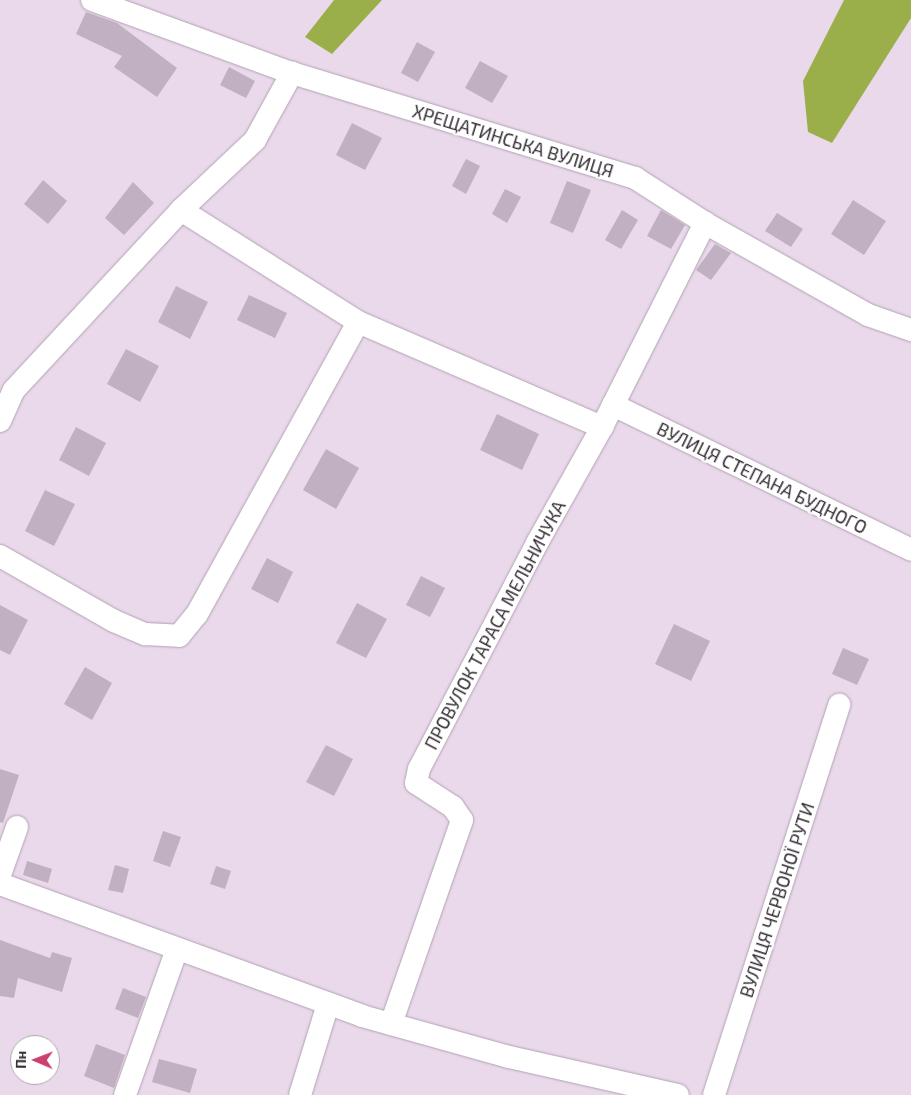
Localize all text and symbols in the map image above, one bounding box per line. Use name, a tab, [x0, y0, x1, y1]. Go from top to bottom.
street label: ХРЕЩАТИНСЬКА ВУЛИЦЯ	[410, 100, 616, 182]
street label: ВУЛИЦЯ СТЕПАНА БУДНОГО	[653, 418, 871, 538]
street label: ПРОВУЛОК ТАРАСА МЕЛЬНИЧУКА	[420, 497, 570, 753]
street label: ВУЛИЦЯ ЧЕРВОНОЇ РУТИ	[735, 800, 819, 1000]
north arrow	[10, 1035, 60, 1085]
text: Пн	[12, 1051, 29, 1069]

